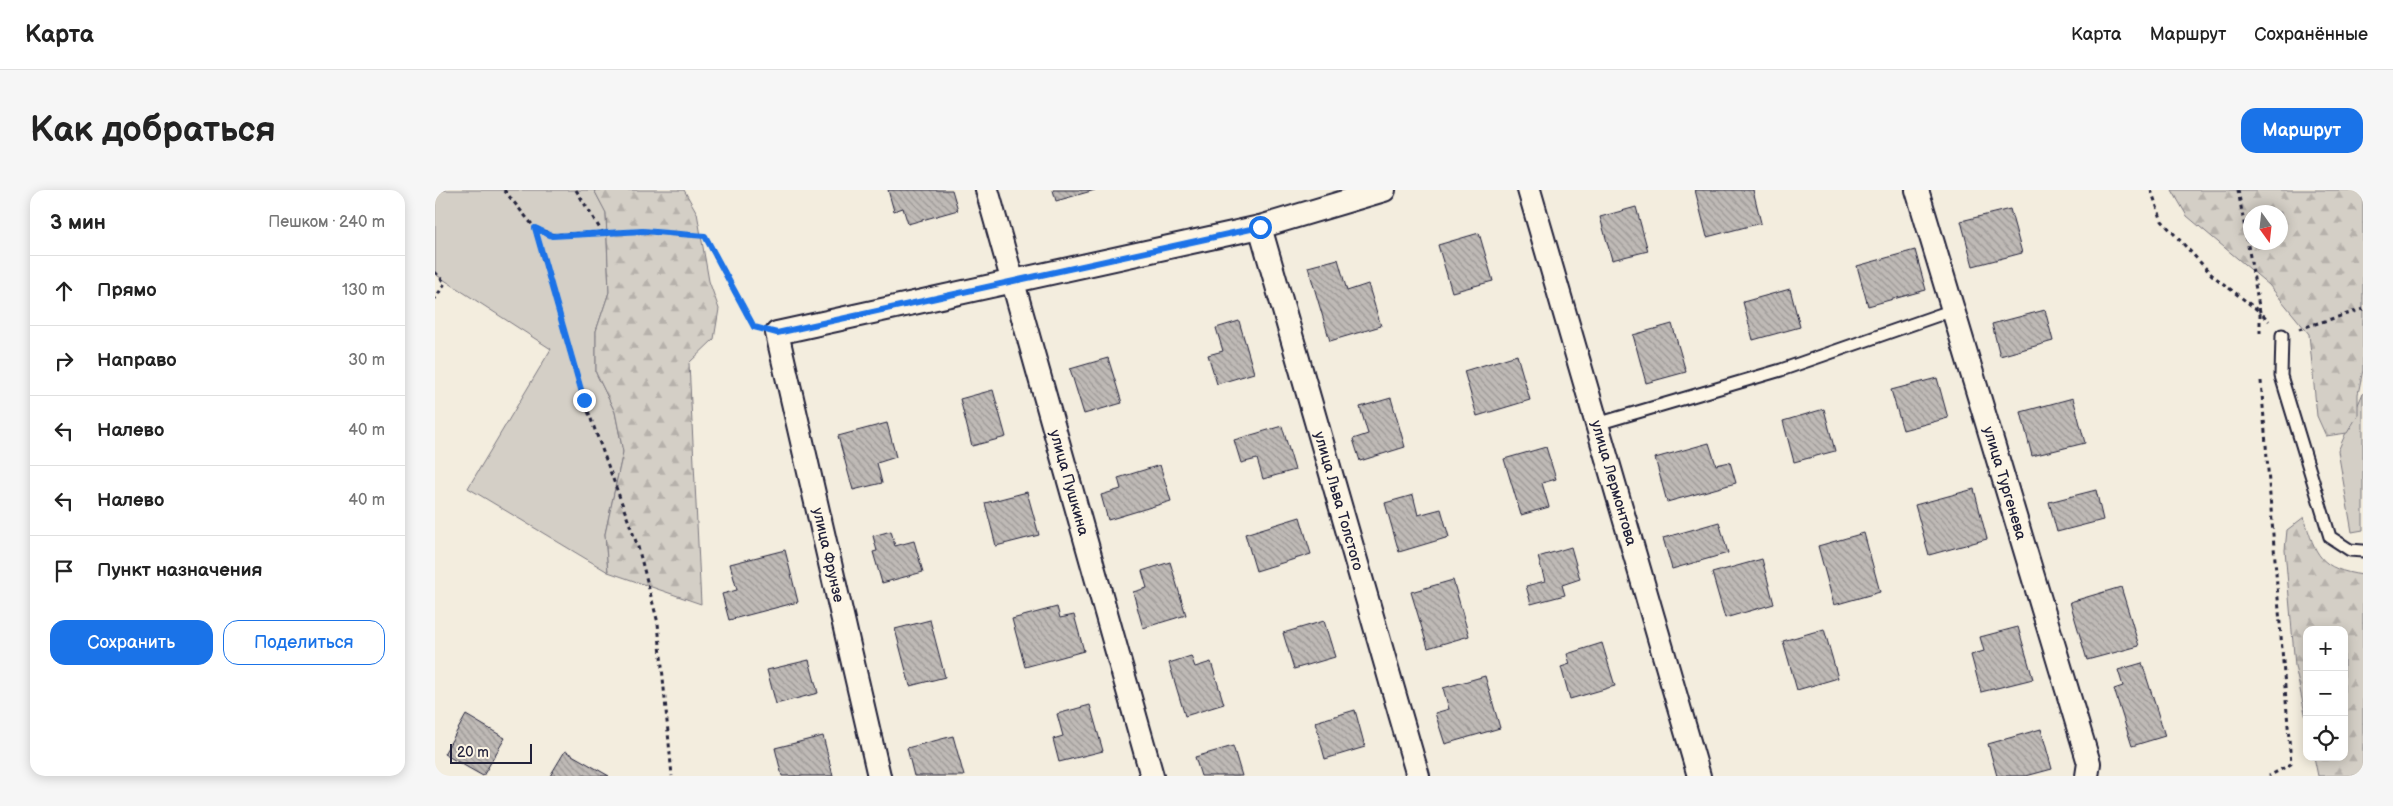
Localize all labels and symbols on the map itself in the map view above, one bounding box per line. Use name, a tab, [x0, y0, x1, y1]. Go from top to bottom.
north arrow	[2243, 205, 2288, 250]
route start	[1249, 216, 1272, 239]
route end	[573, 389, 596, 412]
street label: улица Лермонтова	[1587, 418, 1641, 548]
street label: улица Тургенева	[1979, 424, 2031, 542]
street label: улица Пушкина	[1045, 428, 1093, 538]
street label: улица Льва Толстого	[1310, 429, 1368, 573]
street label: улица Фрунзе	[808, 506, 848, 604]
scale bar	[450, 741, 533, 764]

